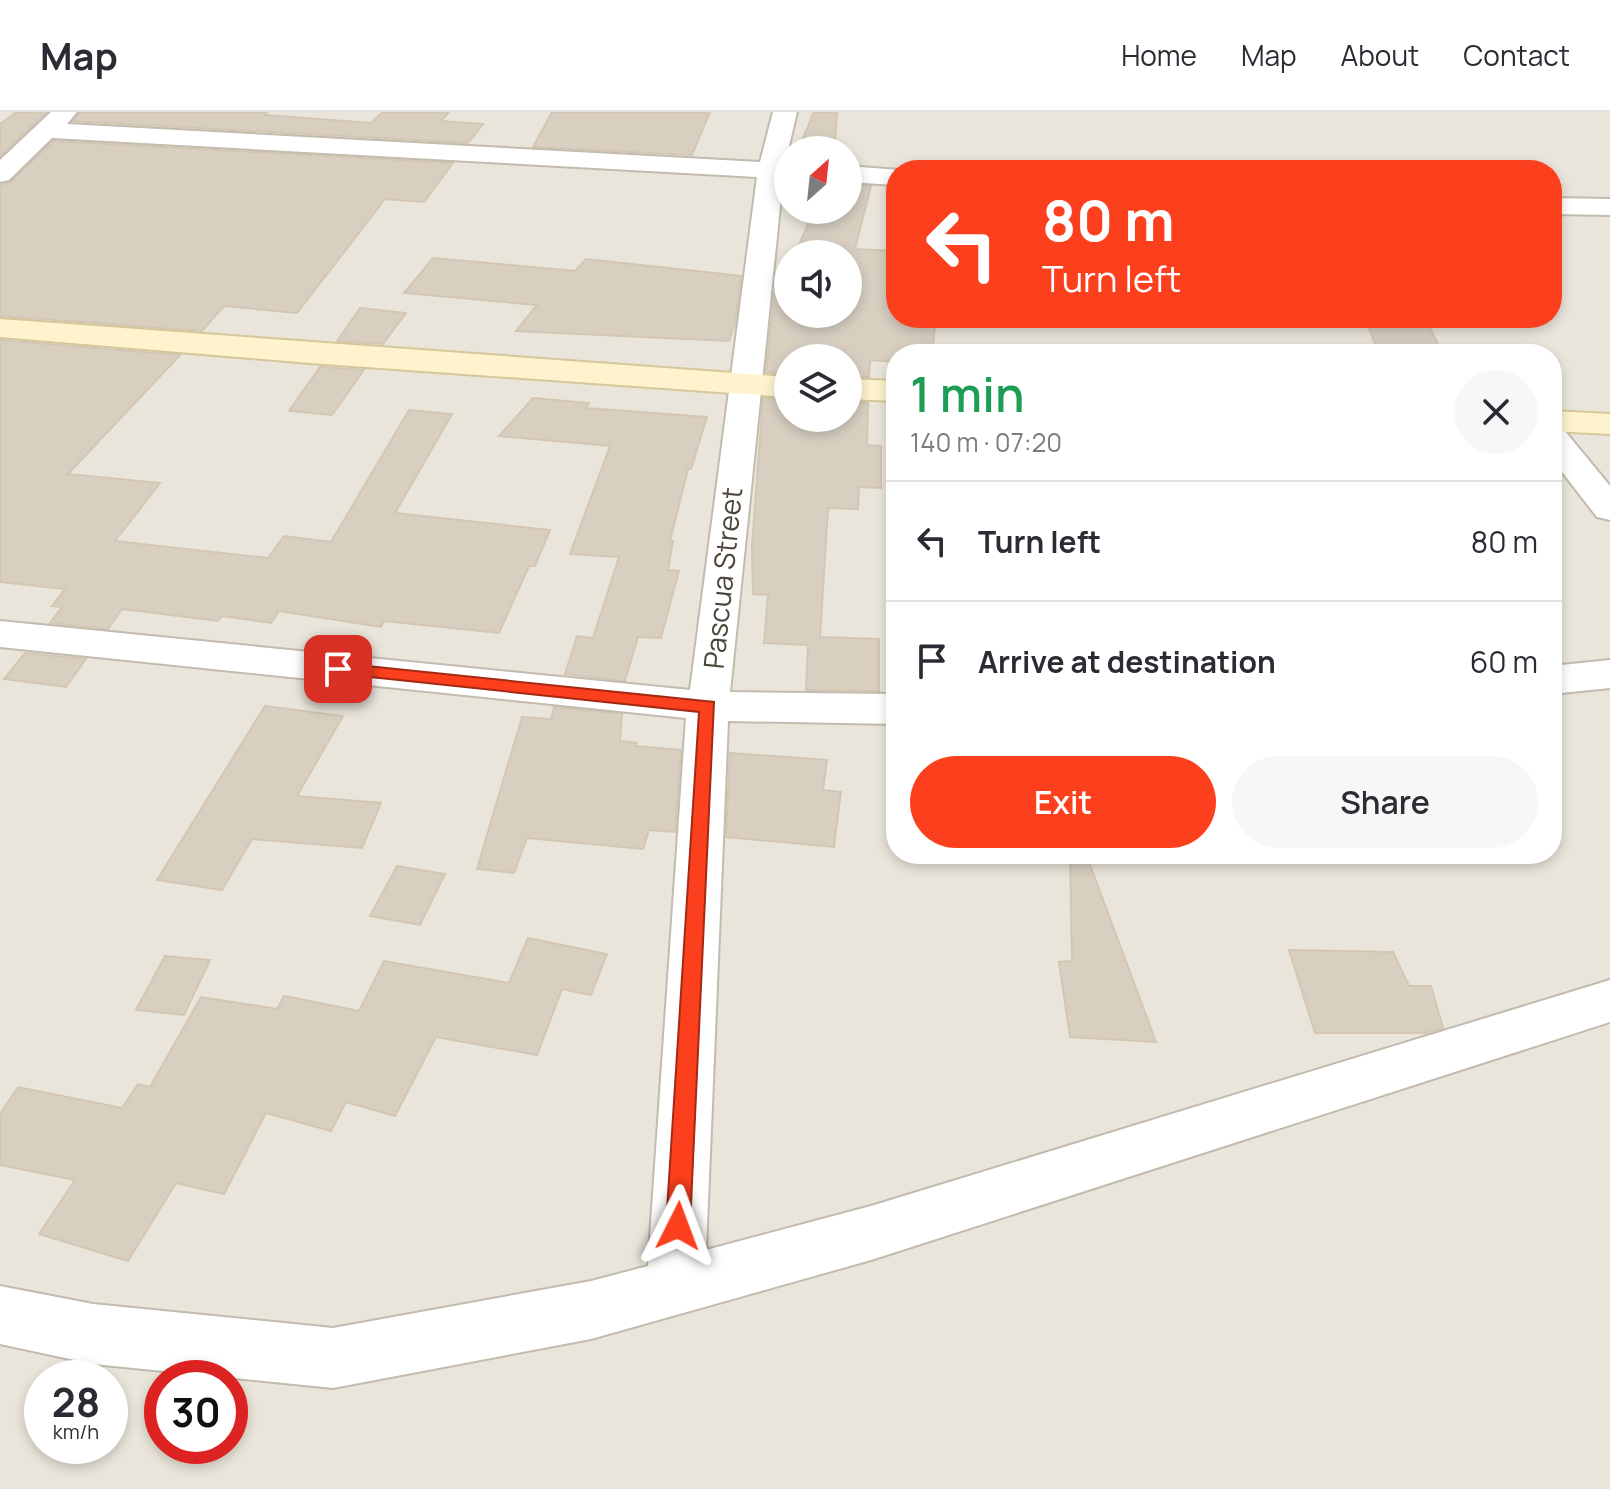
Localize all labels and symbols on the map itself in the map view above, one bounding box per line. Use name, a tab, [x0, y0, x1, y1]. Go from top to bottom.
north arrow	[774, 136, 862, 224]
street label: Pascua Street	[694, 485, 750, 671]
pin	[304, 635, 372, 703]
position arrow	[636, 1184, 720, 1268]
speed limit sign: 30	[144, 1360, 248, 1464]

